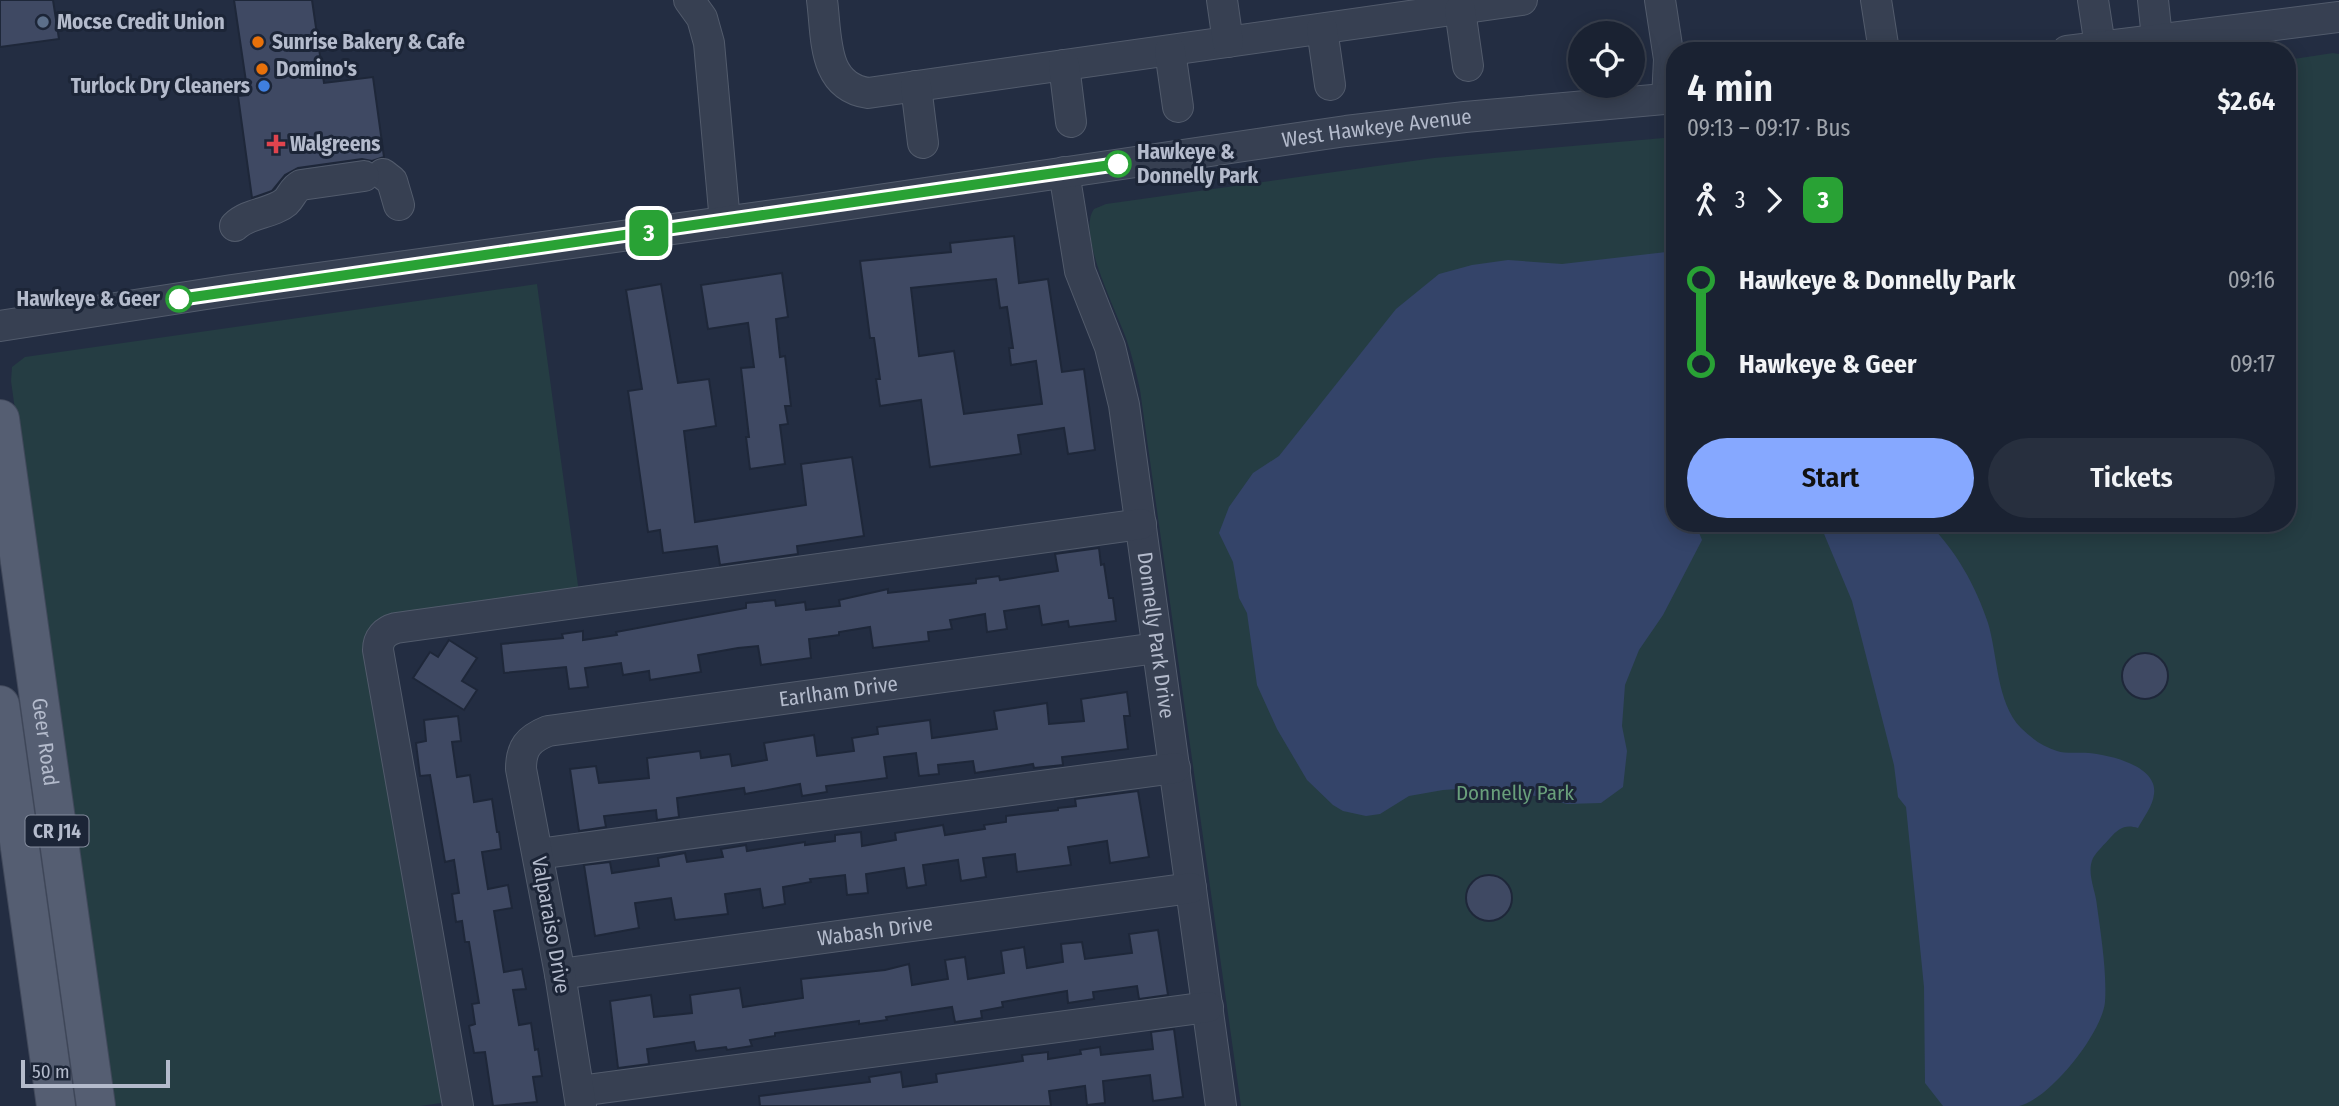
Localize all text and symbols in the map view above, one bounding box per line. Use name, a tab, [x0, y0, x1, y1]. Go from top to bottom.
place label: Mocse Credit Union	[57, 9, 225, 35]
marker: Mocse Credit Union	[35, 14, 51, 30]
map controls	[1568, 21, 1645, 98]
button: locate	[1568, 21, 1645, 98]
place label: Sunrise Bakery & Cafe	[272, 29, 465, 55]
marker: Sunrise Bakery & Cafe	[250, 34, 266, 50]
place label: Domino's	[276, 56, 357, 82]
marker: Domino's	[254, 61, 270, 77]
text: 4 min	[1687, 65, 1773, 111]
place label: Turlock Dry Cleaners	[71, 73, 250, 99]
marker: Turlock Dry Cleaners	[256, 78, 272, 94]
text: $2.64	[2218, 86, 2275, 117]
street label: West Hawkeye Avenue	[1280, 103, 1473, 153]
text: 09:13 – 09:17 · Bus	[1687, 114, 1850, 142]
place label: Walgreens	[290, 131, 381, 157]
marker: Walgreens	[268, 136, 284, 152]
place label: Hawkeye & Donnelly Park	[1137, 139, 1259, 189]
marker: Hawkeye & Donnelly Park	[1105, 151, 1131, 177]
icon: walk	[1687, 181, 1725, 219]
icon: forward	[1755, 181, 1793, 219]
text: 3	[1735, 186, 1745, 214]
text: 3	[1817, 186, 1829, 214]
line badge: 3	[626, 210, 672, 256]
text: 3	[643, 219, 655, 247]
text: Hawkeye & Donnelly Park	[1739, 265, 2015, 296]
text: 09:16	[2228, 266, 2275, 294]
place label: Hawkeye & Geer	[17, 286, 160, 312]
marker: Hawkeye & Geer	[166, 286, 192, 312]
text: Hawkeye & Geer	[1739, 349, 1917, 380]
text: 09:17	[2230, 350, 2275, 378]
button: Start	[1687, 438, 1974, 518]
button: Tickets	[1988, 438, 2275, 518]
street label: Donnelly Park Drive	[1131, 550, 1180, 720]
street label: Earlham Drive	[777, 670, 899, 712]
street label: Geer Road	[26, 696, 64, 788]
park label: Donnelly Park	[1456, 780, 1574, 806]
road number: CR J14	[25, 816, 88, 846]
street label: Valparaiso Drive	[526, 855, 576, 995]
street label: Wabash Drive	[816, 910, 934, 952]
scale bar	[21, 1057, 170, 1089]
text: 50 m	[32, 1060, 70, 1083]

